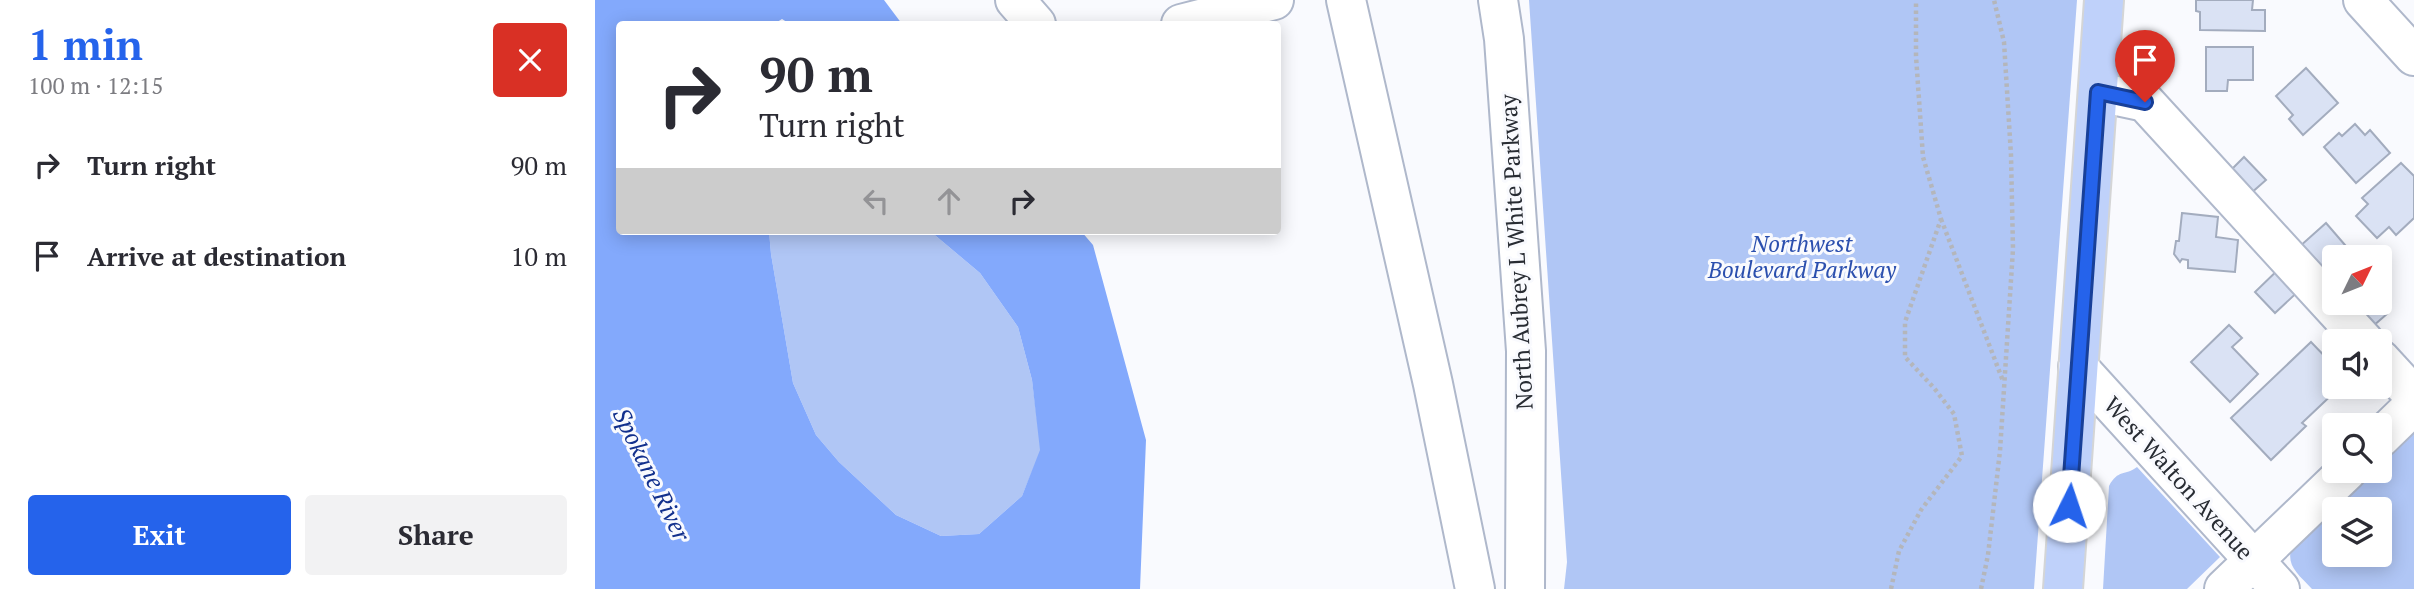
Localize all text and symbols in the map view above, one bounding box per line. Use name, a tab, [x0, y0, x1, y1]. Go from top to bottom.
text: 1 min	[28, 16, 143, 72]
button: close	[493, 23, 567, 97]
pin	[2115, 30, 2175, 102]
text: 90 m	[759, 41, 873, 106]
icon: arrive	[2126, 41, 2164, 79]
icon: right	[644, 49, 735, 140]
text: 100 m · 12:15	[28, 70, 163, 101]
street label: North Aubrey L White Parkway	[1492, 93, 1540, 411]
text: Turn right	[759, 104, 905, 146]
icon: right	[28, 146, 66, 184]
text: Turn right	[87, 148, 216, 182]
text: 90 m	[511, 148, 567, 182]
icon: left	[857, 182, 895, 220]
icon: ahead	[930, 182, 968, 220]
icon: right	[1003, 182, 1041, 220]
park label: Northwest Boulevard Parkway	[1707, 228, 1896, 285]
icon: arrive	[28, 237, 66, 275]
text: Arrive at destination	[87, 239, 346, 273]
text: 10 m	[511, 239, 567, 273]
north arrow	[2322, 245, 2392, 315]
map controls	[2322, 245, 2392, 567]
button: sound	[2322, 329, 2392, 399]
street label: West Walton Avenue	[2097, 390, 2261, 566]
water label: Spokane River	[606, 402, 699, 547]
button: search	[2322, 413, 2392, 483]
position arrow	[2032, 469, 2106, 543]
button: Exit	[28, 495, 291, 575]
button: Share	[305, 495, 567, 575]
button: layers	[2322, 497, 2392, 567]

